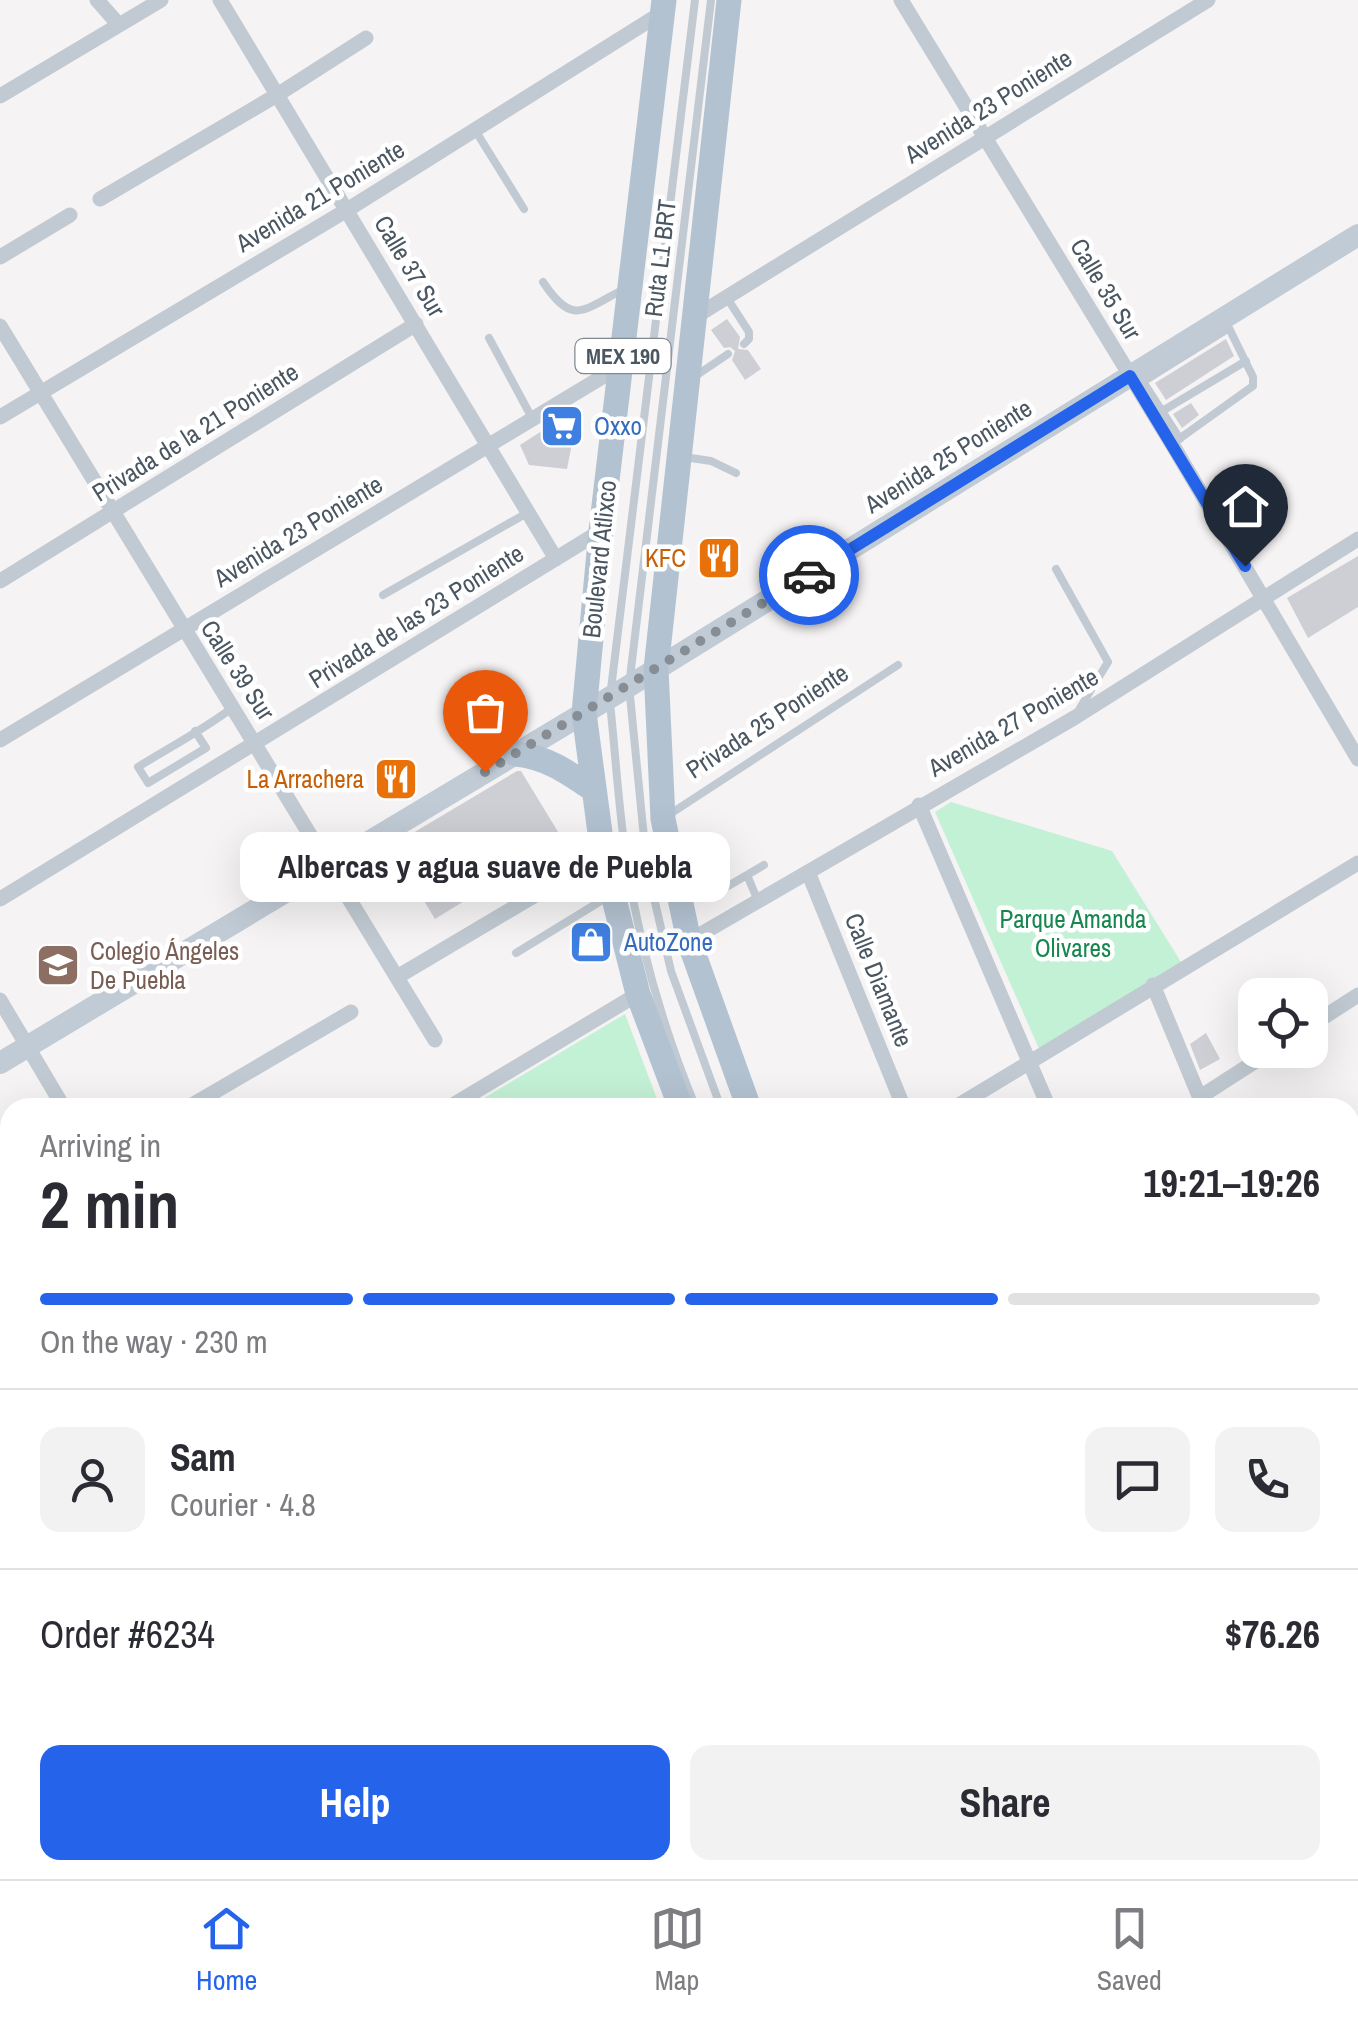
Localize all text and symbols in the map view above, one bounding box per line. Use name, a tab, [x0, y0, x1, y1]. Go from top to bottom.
street label: Avenida 23 Poniente	[897, 41, 1078, 172]
street label: Avenida 21 Poniente	[228, 132, 411, 260]
street label: Ruta L1 BRT	[636, 197, 684, 319]
street label: Calle 37 Sur	[366, 209, 454, 323]
street label: Calle 35 Sur	[1062, 232, 1150, 346]
road number: MEX 190	[576, 339, 670, 373]
street label: Privada de la 21 Poniente	[85, 355, 305, 509]
street label: Avenida 25 Poniente	[857, 391, 1038, 522]
supermarket icon: Oxxo	[539, 403, 585, 449]
place label: Oxxo	[594, 409, 642, 443]
pin	[1203, 464, 1288, 567]
street label: Avenida 23 Poniente	[206, 467, 389, 595]
street label: Boulevard Atlixco	[574, 478, 624, 640]
icon: home	[1218, 479, 1273, 534]
courier	[759, 525, 859, 625]
restaurant icon: KFC	[696, 535, 742, 581]
street label: Privada de las 23 Poniente	[302, 536, 530, 696]
place label: KFC	[645, 541, 686, 575]
icon: car	[782, 548, 837, 603]
street label: Calle 39 Sur	[193, 613, 283, 727]
street label: Privada 25 Poniente	[679, 656, 855, 786]
street label: Avenida 27 Poniente	[921, 659, 1104, 785]
pin	[443, 670, 528, 773]
icon: bag	[458, 685, 513, 740]
restaurant icon: La Arrachera	[373, 756, 419, 802]
place label: La Arrachera	[247, 762, 365, 796]
callout: Albercas y agua suave de Puebla	[240, 832, 730, 902]
text: Albercas y agua suave de Puebla	[278, 845, 692, 888]
park label: Parque Amanda Olivares	[999, 902, 1147, 965]
street label: Calle Diamante	[837, 908, 921, 1052]
shop icon: AutoZone	[568, 919, 614, 965]
place label: AutoZone	[623, 925, 713, 959]
place label: Colegio Ángeles De Puebla	[90, 934, 239, 997]
school or university icon: Colegio Ángeles De Puebla	[35, 942, 81, 988]
map controls	[1238, 978, 1328, 1068]
button: locate	[1238, 978, 1328, 1068]
text: Arriving in	[40, 1124, 161, 1167]
text: 19:21–19:26	[1143, 1158, 1320, 1209]
text: 2 min	[40, 1161, 179, 1248]
text: On the way · 230 m	[40, 1320, 268, 1363]
button: person	[40, 1427, 145, 1532]
button: chat	[1085, 1427, 1190, 1532]
button: phone	[1215, 1427, 1320, 1532]
text: Sam	[170, 1432, 236, 1483]
text: Courier · 4.8	[170, 1483, 316, 1526]
text: Order #6234	[40, 1609, 215, 1660]
text: $76.26	[1225, 1609, 1320, 1660]
button: Help	[40, 1745, 670, 1860]
button: Share	[690, 1745, 1320, 1860]
tab: Home	[196, 1901, 257, 1999]
tab: Map	[650, 1901, 705, 1999]
tab: Saved	[1097, 1901, 1162, 1999]

